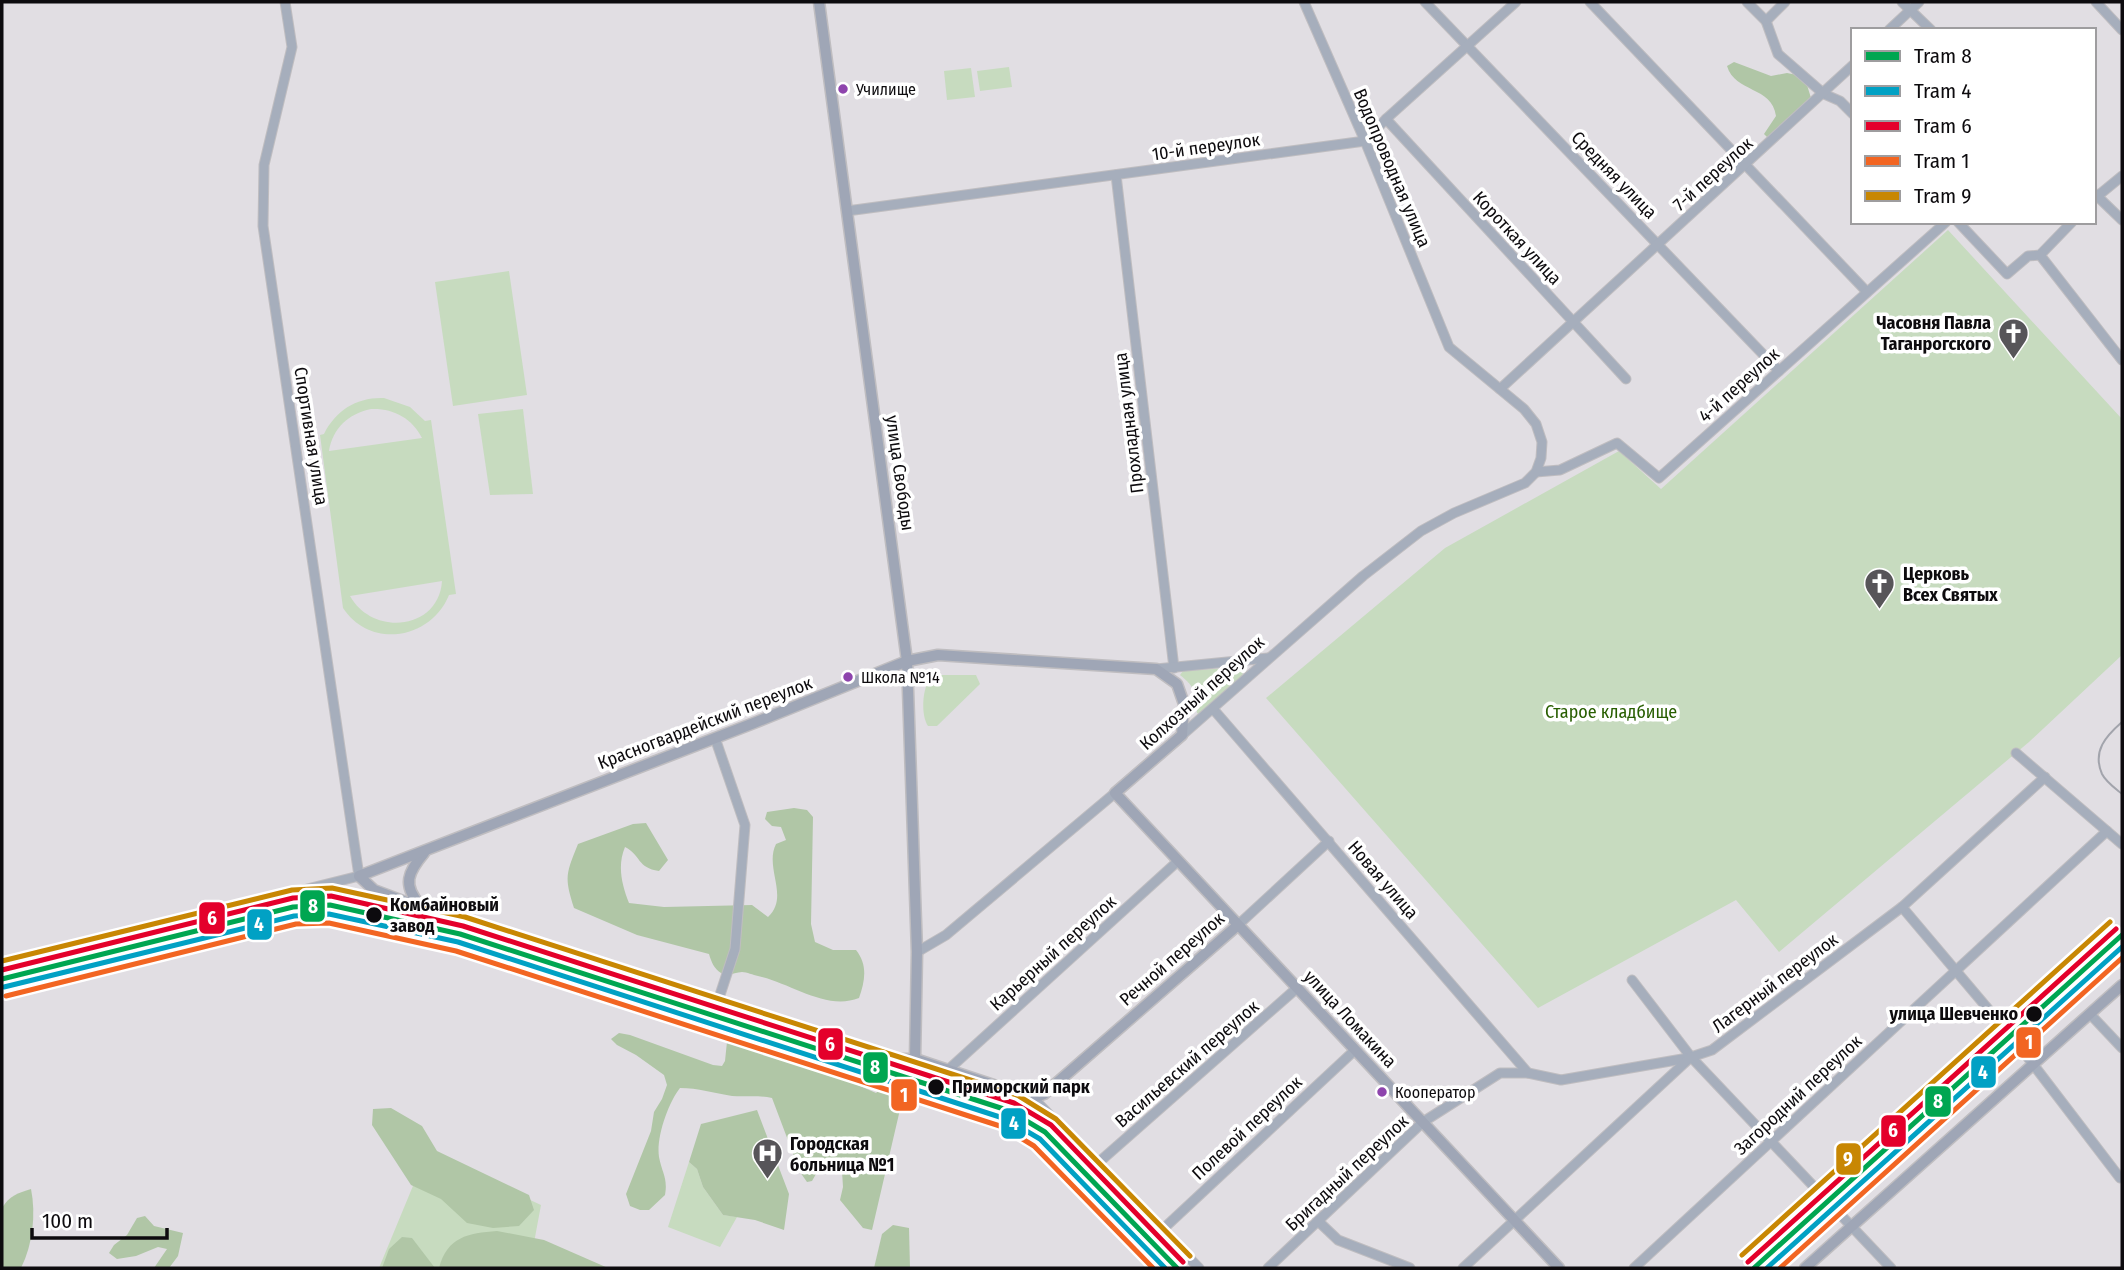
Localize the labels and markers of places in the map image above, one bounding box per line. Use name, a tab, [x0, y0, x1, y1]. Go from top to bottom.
place label: Училище	[855, 80, 916, 99]
marker: Училище	[836, 82, 850, 96]
place label: Часовня Павла Таганрогского	[1876, 312, 1991, 355]
church icon: Часовня Павла Таганрогского	[1997, 316, 2031, 360]
place label: Церковь Всех Святых	[1903, 563, 1998, 606]
church icon: Церковь Всех Святых	[1863, 567, 1897, 611]
place label: Школа №14	[861, 668, 940, 687]
marker: Школа №14	[841, 670, 855, 684]
place label: Комбайновый завод	[390, 894, 499, 937]
marker: Комбайновый завод	[364, 905, 384, 925]
place label: улица Шевченко	[1889, 1003, 2018, 1025]
marker: улица Шевченко	[2024, 1004, 2044, 1024]
place label: Приморский парк	[952, 1076, 1091, 1098]
marker: Приморский парк	[926, 1077, 946, 1097]
place label: Кооператор	[1395, 1083, 1475, 1102]
marker: Кооператор	[1375, 1085, 1389, 1099]
place label: Городская больница №1	[790, 1133, 894, 1176]
hospital icon: Городская больница №1	[750, 1137, 784, 1181]

